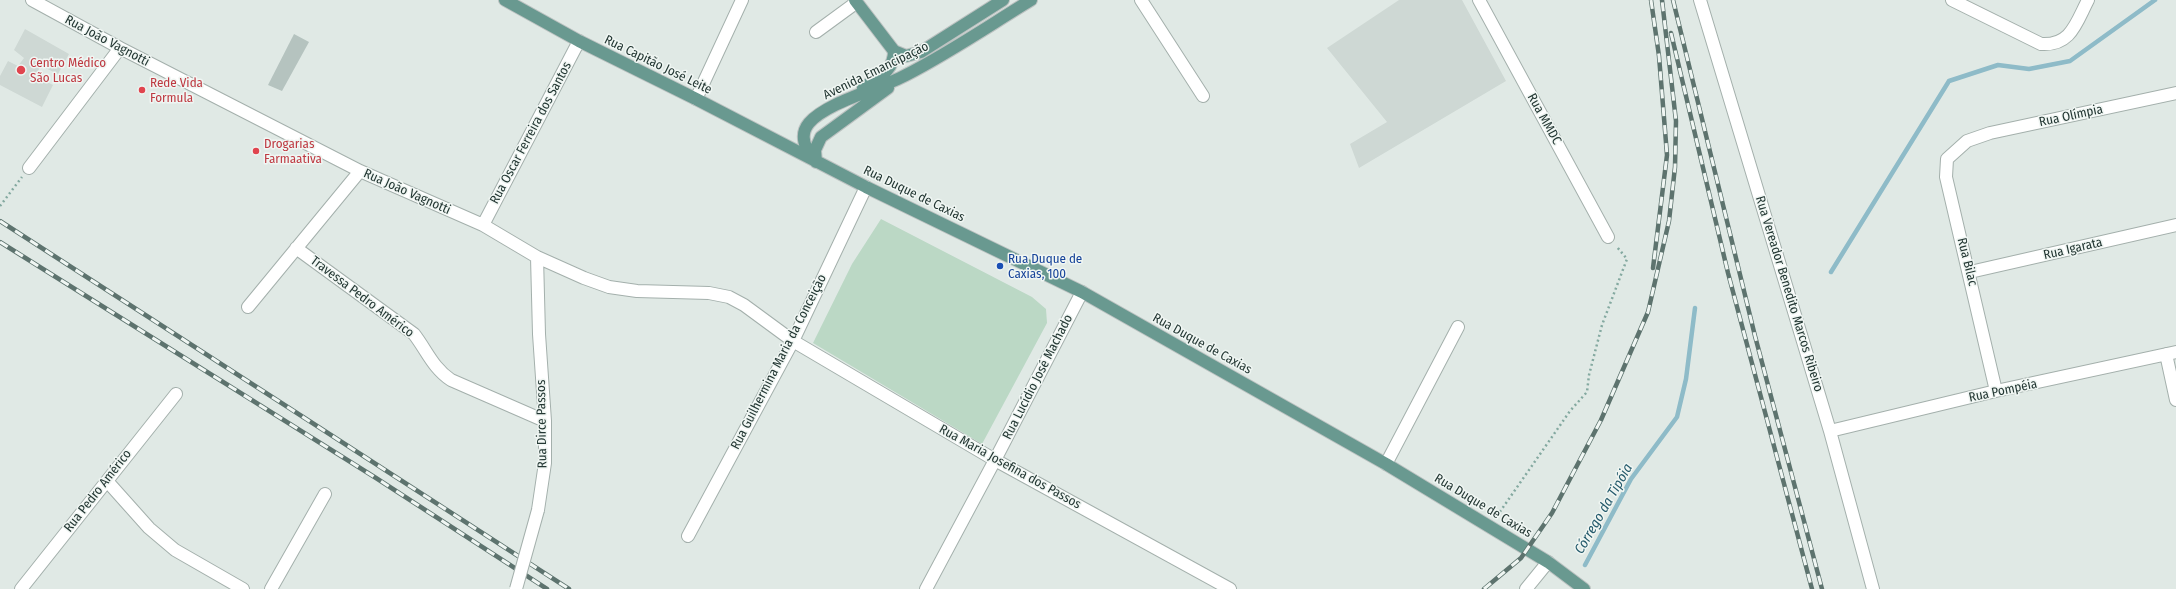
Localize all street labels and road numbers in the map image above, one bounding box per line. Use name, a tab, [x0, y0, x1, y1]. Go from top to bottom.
street label: Rua João Vagnotti	[62, 12, 152, 70]
street label: Rua Capitão José Leite	[602, 32, 714, 98]
street label: Avenida Emancipação	[821, 39, 931, 103]
street label: Rua Oscar Ferreira dos Santos	[487, 59, 575, 207]
street label: Rua MMDC	[1524, 91, 1564, 147]
street label: Rua Olímpia	[2038, 102, 2104, 130]
street label: Rua Duque de Caxias	[861, 163, 967, 225]
street label: Rua João Vagnotti	[361, 166, 453, 218]
street label: Rua Vereador Benedito Marcos Ribeiro	[1752, 194, 1826, 394]
street label: Rua Igarata	[2042, 235, 2104, 263]
street label: Rua Bilac	[1954, 236, 1980, 288]
street label: Travessa Pedro Américo	[307, 253, 417, 341]
street label: Rua Guilhermina Maria da Conceição	[728, 272, 830, 452]
street label: Rua Duque de Caxias	[1150, 310, 1254, 378]
street label: Rua Lucídio José Machado	[1000, 312, 1076, 442]
street label: Rua Pompéia	[1967, 376, 2039, 406]
street label: Rua Dirce Passos	[533, 379, 551, 469]
street label: Rua Maria Josefina dos Passos	[936, 421, 1084, 513]
street label: Rua Pedro Américo	[61, 447, 135, 535]
street label: Rua Duque de Caxias	[1431, 471, 1535, 541]

